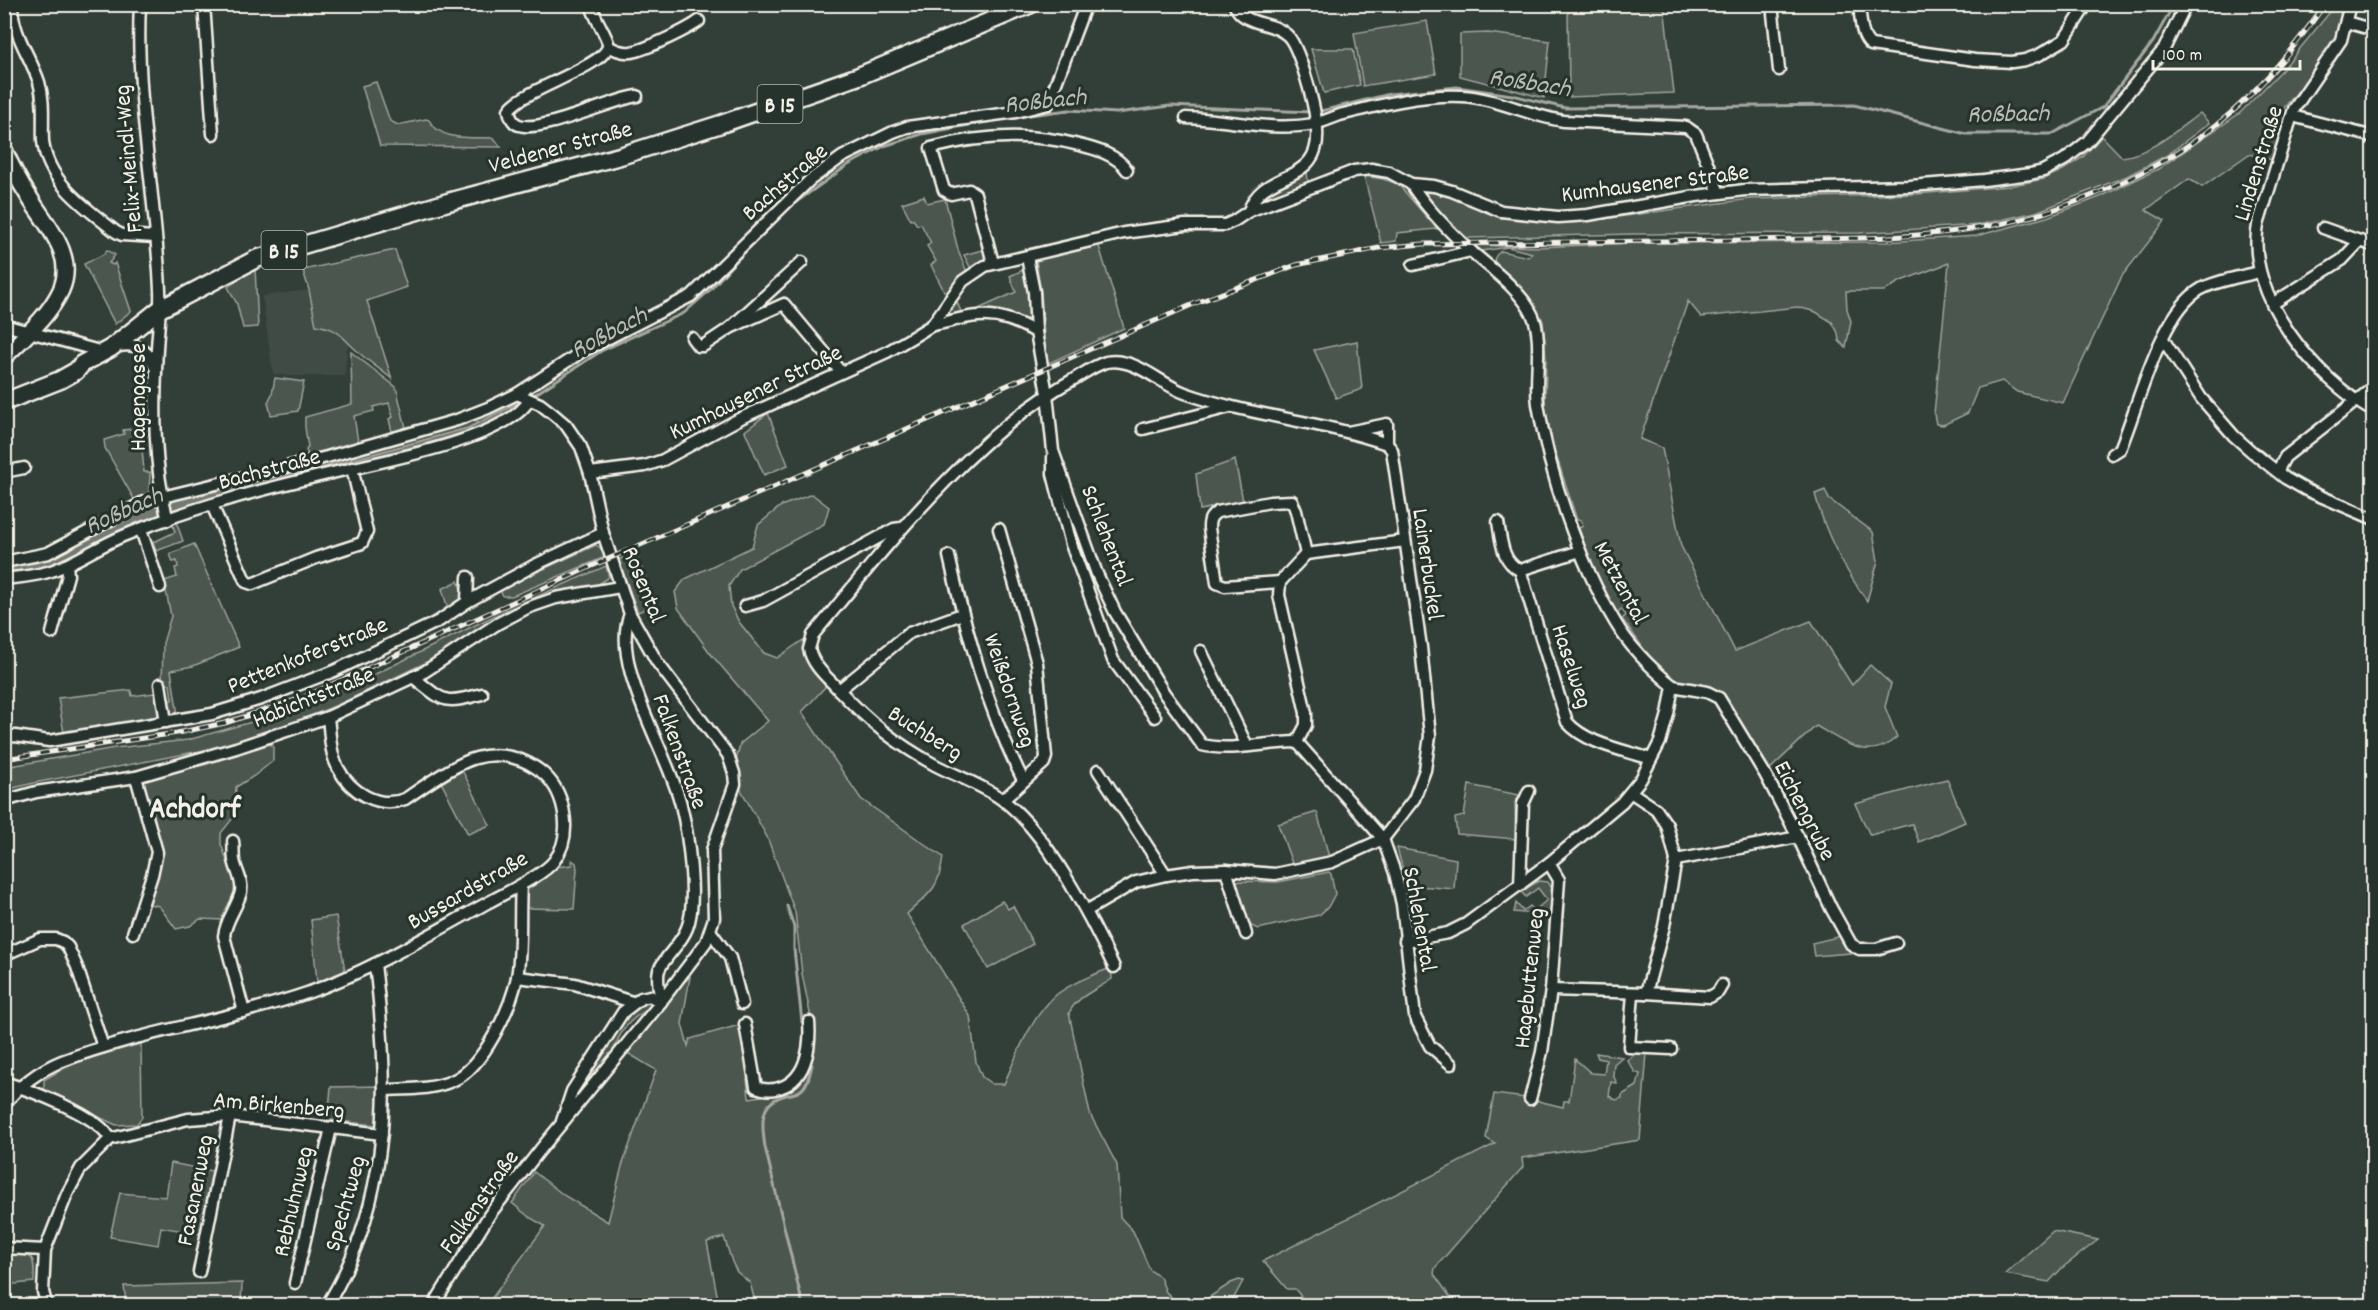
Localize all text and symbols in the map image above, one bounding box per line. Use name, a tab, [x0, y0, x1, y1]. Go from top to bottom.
scale bar	[2153, 33, 2300, 71]
text: 100 m	[2162, 44, 2202, 69]
water label: Roßbach	[1486, 60, 1574, 109]
water label: Roßbach	[1002, 80, 1089, 125]
street label: Felix-Meindl-Weg	[107, 83, 153, 234]
road number: B 15	[758, 85, 802, 123]
water label: Roßbach	[1967, 96, 2051, 135]
street label: Lindenstraße	[2226, 102, 2294, 226]
street label: Veldener Straße	[485, 113, 636, 184]
street label: Bachstraße	[735, 136, 837, 230]
street label: Kumhausener Straße	[1560, 157, 1751, 213]
road number: B 15	[262, 231, 306, 269]
water label: Roßbach	[565, 298, 656, 370]
street label: Kumhausener Straße	[664, 337, 849, 450]
street label: Hagengasse	[123, 343, 157, 451]
street label: Bachstraße	[215, 441, 325, 501]
water label: Roßbach	[79, 478, 171, 546]
street label: Schlehental	[1070, 481, 1140, 592]
street label: Lainerbuckel	[1401, 506, 1451, 623]
street label: Metzental	[1583, 536, 1656, 631]
street label: Rosental	[611, 542, 673, 629]
street label: Pettenkoferstraße	[223, 609, 393, 704]
street label: Haselweg	[1541, 621, 1600, 713]
street label: Weißdornweg	[973, 629, 1044, 753]
street label: Habichtstraße	[248, 659, 380, 739]
street label: Falkenstraße	[642, 690, 715, 814]
street label: Buchberg	[880, 698, 969, 771]
street label: Eichengrube	[1764, 755, 1843, 867]
district label: Achdorf	[149, 790, 242, 833]
street label: Bussardstraße	[402, 843, 535, 940]
street label: Schlehental	[1392, 864, 1444, 975]
street label: Hagebuttenweg	[1507, 906, 1555, 1050]
street label: Am Birkenberg	[212, 1084, 346, 1130]
street label: Fasanenweg	[170, 1132, 224, 1249]
street label: Rebhuhnweg	[266, 1143, 324, 1260]
street label: Falkenstraße	[432, 1144, 529, 1262]
street label: Spechtweg	[317, 1152, 377, 1256]

